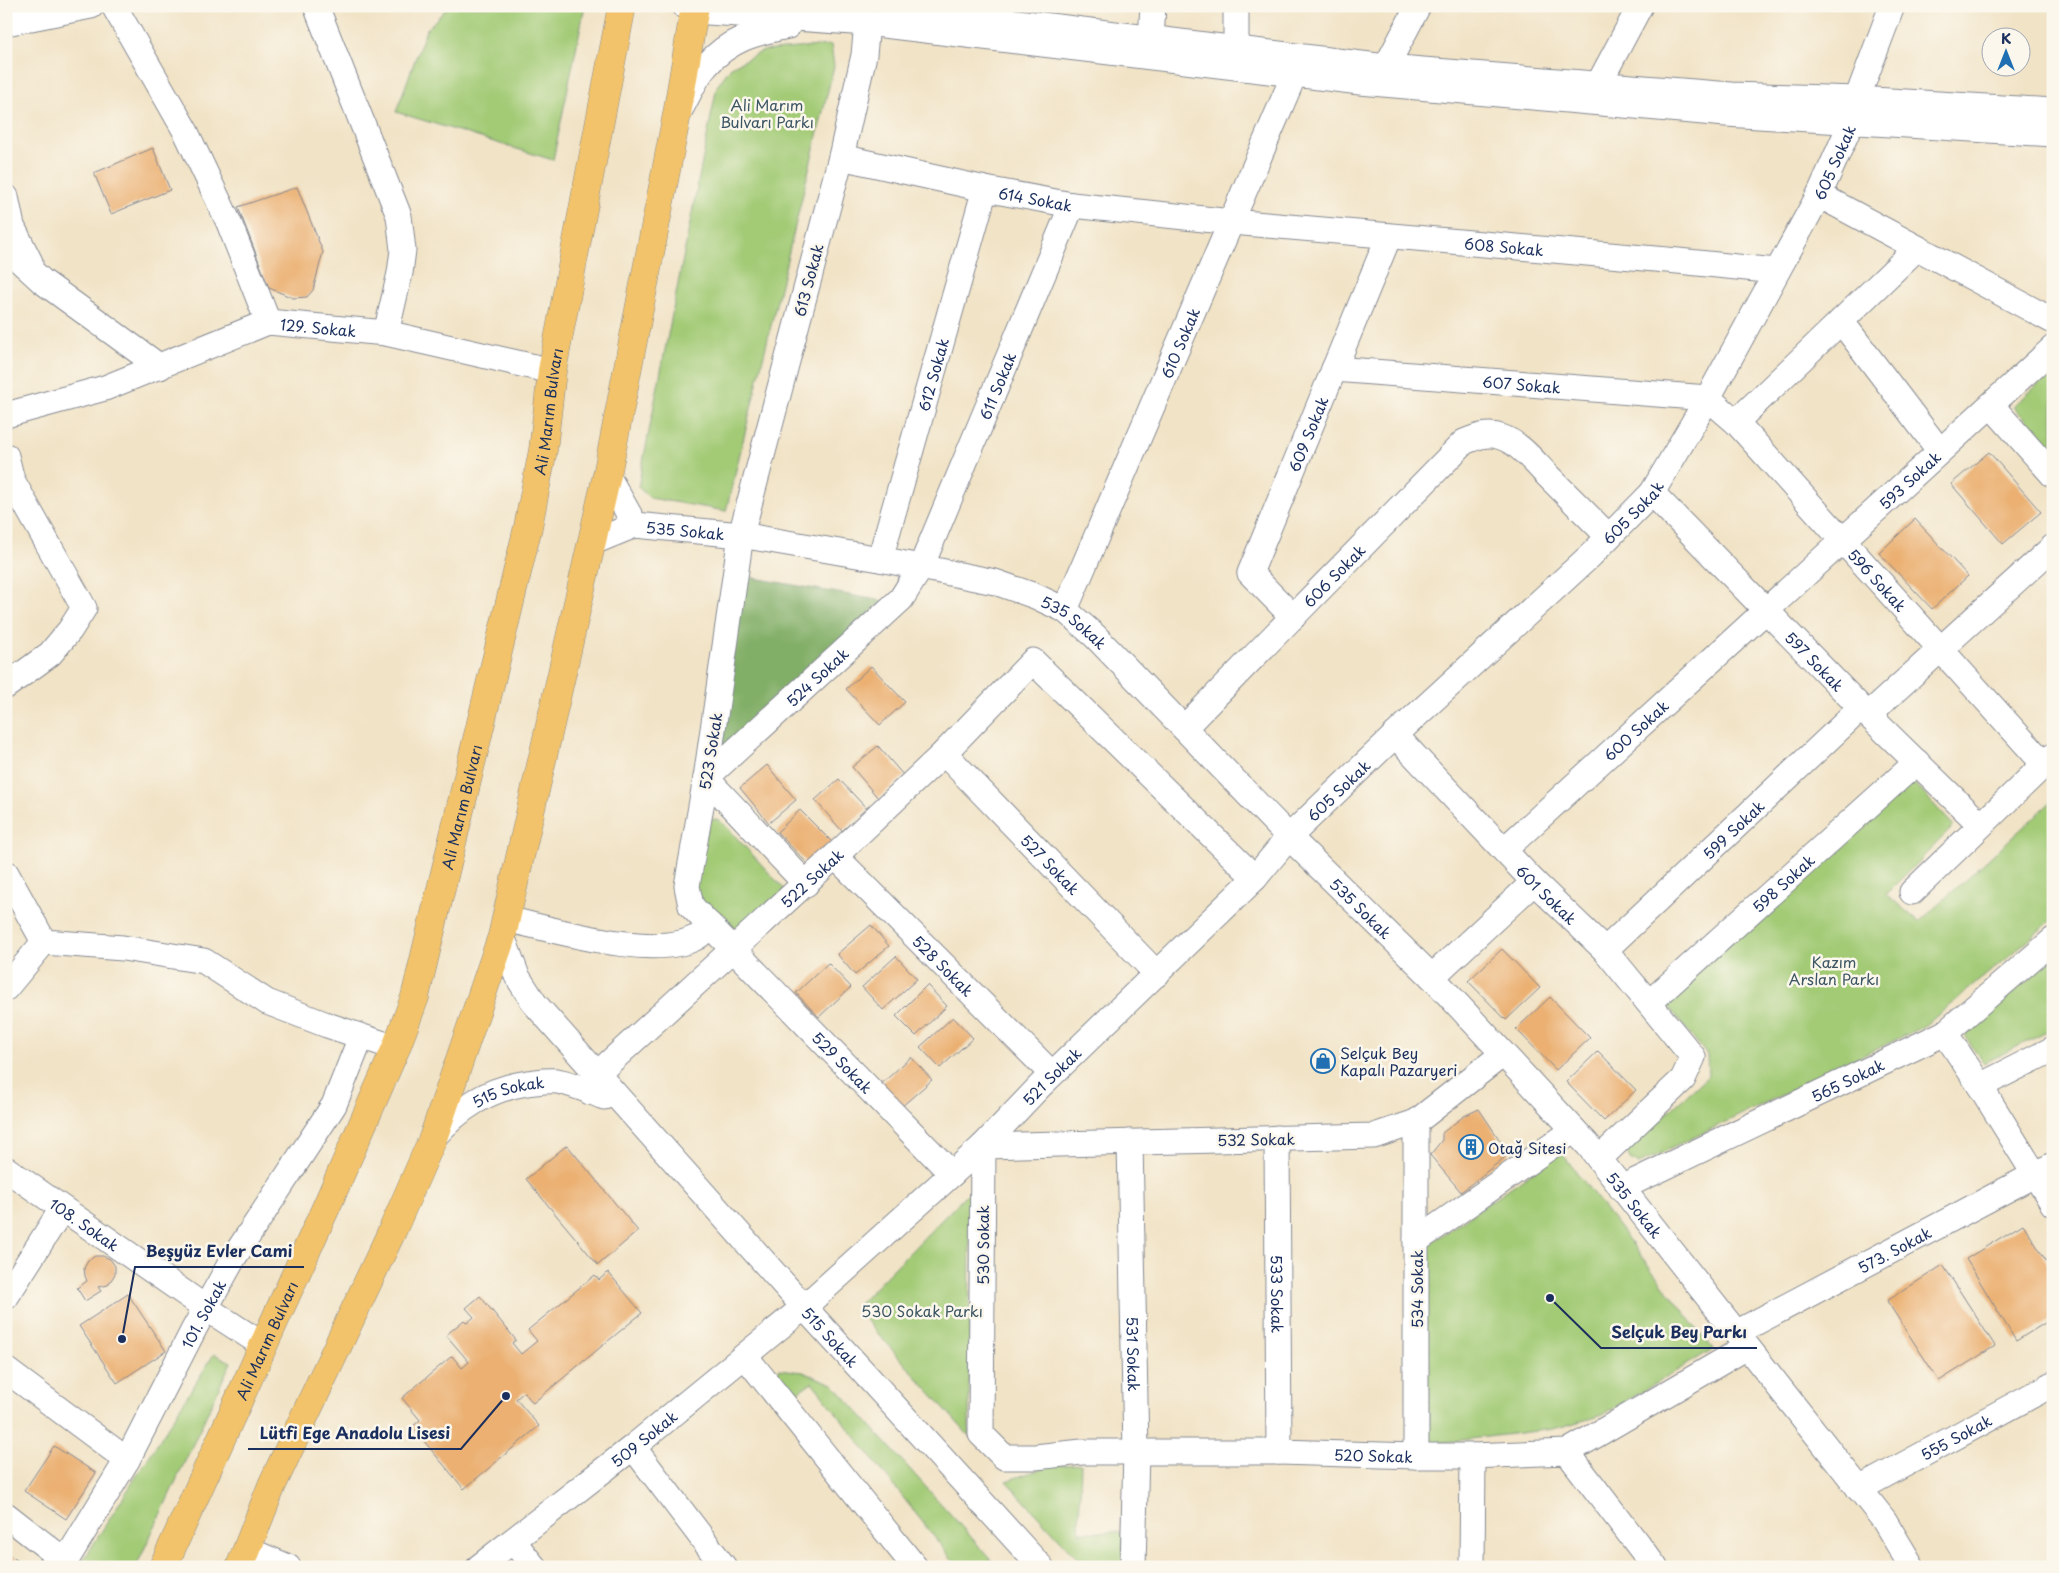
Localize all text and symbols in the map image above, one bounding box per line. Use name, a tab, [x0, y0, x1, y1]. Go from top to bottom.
north arrow	[1982, 28, 2032, 78]
text: K	[2001, 28, 2011, 49]
park label: Ali Marım Bulvarı Parkı	[720, 93, 814, 133]
street label: 605 Sokak	[1807, 120, 1861, 204]
street label: 614 Sokak	[997, 180, 1075, 216]
street label: 608 Sokak	[1463, 231, 1545, 261]
street label: 613 Sokak	[787, 241, 829, 319]
street label: 610 Sokak	[1154, 303, 1205, 381]
street label: 129. Sokak	[279, 312, 358, 342]
street label: 612 Sokak	[911, 335, 954, 414]
street label: Ali Marım Bulvarı	[527, 346, 568, 477]
street label: 611 Sokak	[972, 348, 1021, 423]
street label: 607 Sokak	[1481, 369, 1562, 398]
street label: 609 Sokak	[1281, 392, 1333, 475]
street label: 593 Sokak	[1873, 445, 1946, 514]
street label: 605 Sokak	[1596, 476, 1669, 549]
street label: 535 Sokak	[645, 515, 726, 545]
street label: 606 Sokak	[1297, 538, 1370, 612]
street label: 596 Sokak	[1843, 543, 1913, 616]
street label: 535 Sokak	[1037, 589, 1113, 654]
street label: 597 Sokak	[1780, 626, 1850, 696]
street label: 524 Sokak	[780, 641, 853, 711]
street label: 600 Sokak	[1597, 694, 1674, 766]
street label: 523 Sokak	[693, 710, 728, 791]
street label: Ali Marım Bulvarı	[435, 742, 487, 872]
street label: 605 Sokak	[1301, 754, 1375, 826]
street label: 599 Sokak	[1697, 794, 1769, 864]
street label: 527 Sokak	[1016, 828, 1086, 900]
street label: 522 Sokak	[775, 842, 848, 913]
street label: 598 Sokak	[1746, 848, 1820, 917]
street label: 601 Sokak	[1511, 859, 1583, 929]
street label: 535 Sokak	[1325, 872, 1398, 944]
street label: 528 Sokak	[908, 929, 980, 1001]
park label: Kazım Arslan Parkı	[1789, 950, 1879, 990]
street label: 529 Sokak	[807, 1026, 879, 1098]
street label: 521 Sokak	[1016, 1041, 1086, 1110]
place label: Selçuk Bey Kapalı Pazaryeri	[1340, 1041, 1457, 1081]
shop icon: Selçuk Bey Kapalı Pazaryeri	[1310, 1048, 1336, 1074]
street label: 565 Sokak	[1807, 1052, 1888, 1107]
street label: 515 Sokak	[467, 1070, 546, 1113]
street label: 532 Sokak	[1217, 1127, 1296, 1151]
building icon: Otağ Sitesi	[1458, 1134, 1484, 1160]
place label: Otağ Sitesi	[1488, 1136, 1566, 1159]
street label: 535 Sokak	[1601, 1166, 1669, 1243]
street label: 108. Sokak	[45, 1191, 125, 1256]
street label: 530 Sokak	[971, 1205, 994, 1285]
street label: 573. Sokak	[1853, 1220, 1935, 1278]
callout: Beşyüz Evler Cami	[135, 1236, 304, 1267]
text: Beşyüz Evler Cami	[146, 1238, 293, 1262]
street label: 534 Sokak	[1405, 1249, 1428, 1328]
street label: 533 Sokak	[1266, 1255, 1290, 1334]
street label: 101. Sokak	[175, 1275, 231, 1352]
street label: Ali Marım Bulvarı	[229, 1277, 303, 1403]
park label: 530 Sokak Parkı	[861, 1299, 983, 1322]
street label: 515 Sokak	[797, 1301, 865, 1372]
street label: 531 Sokak	[1122, 1316, 1146, 1392]
callout: Selçuk Bey Parkı	[1601, 1317, 1757, 1348]
text: Selçuk Bey Parkı	[1611, 1319, 1747, 1343]
street label: 509 Sokak	[605, 1404, 682, 1472]
street label: 555 Sokak	[1916, 1408, 1996, 1465]
callout: Lütfi Ege Anadolu Lisesi	[248, 1418, 461, 1449]
text: Lütfi Ege Anadolu Lisesi	[260, 1420, 450, 1444]
street label: 520 Sokak	[1334, 1442, 1413, 1467]

